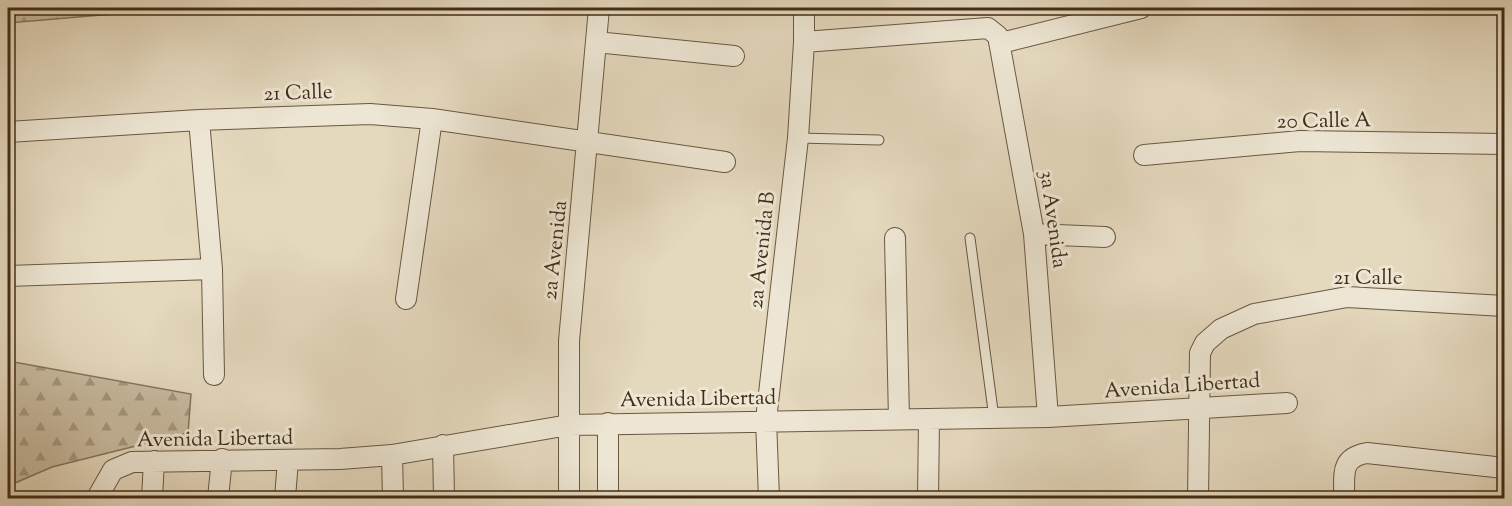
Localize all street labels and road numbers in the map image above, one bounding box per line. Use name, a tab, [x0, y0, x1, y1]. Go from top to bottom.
street label: 21 Calle	[263, 78, 333, 110]
street label: 20 Calle A	[1277, 106, 1372, 138]
street label: 3a Avenida	[1030, 168, 1074, 270]
street label: 2a Avenida B	[742, 190, 784, 310]
street label: 2a Avenida	[536, 199, 576, 301]
street label: 21 Calle	[1333, 264, 1403, 294]
street label: Avenida Libertad	[1103, 367, 1261, 407]
street label: Avenida Libertad	[620, 384, 777, 416]
street label: Avenida Libertad	[137, 424, 294, 456]

